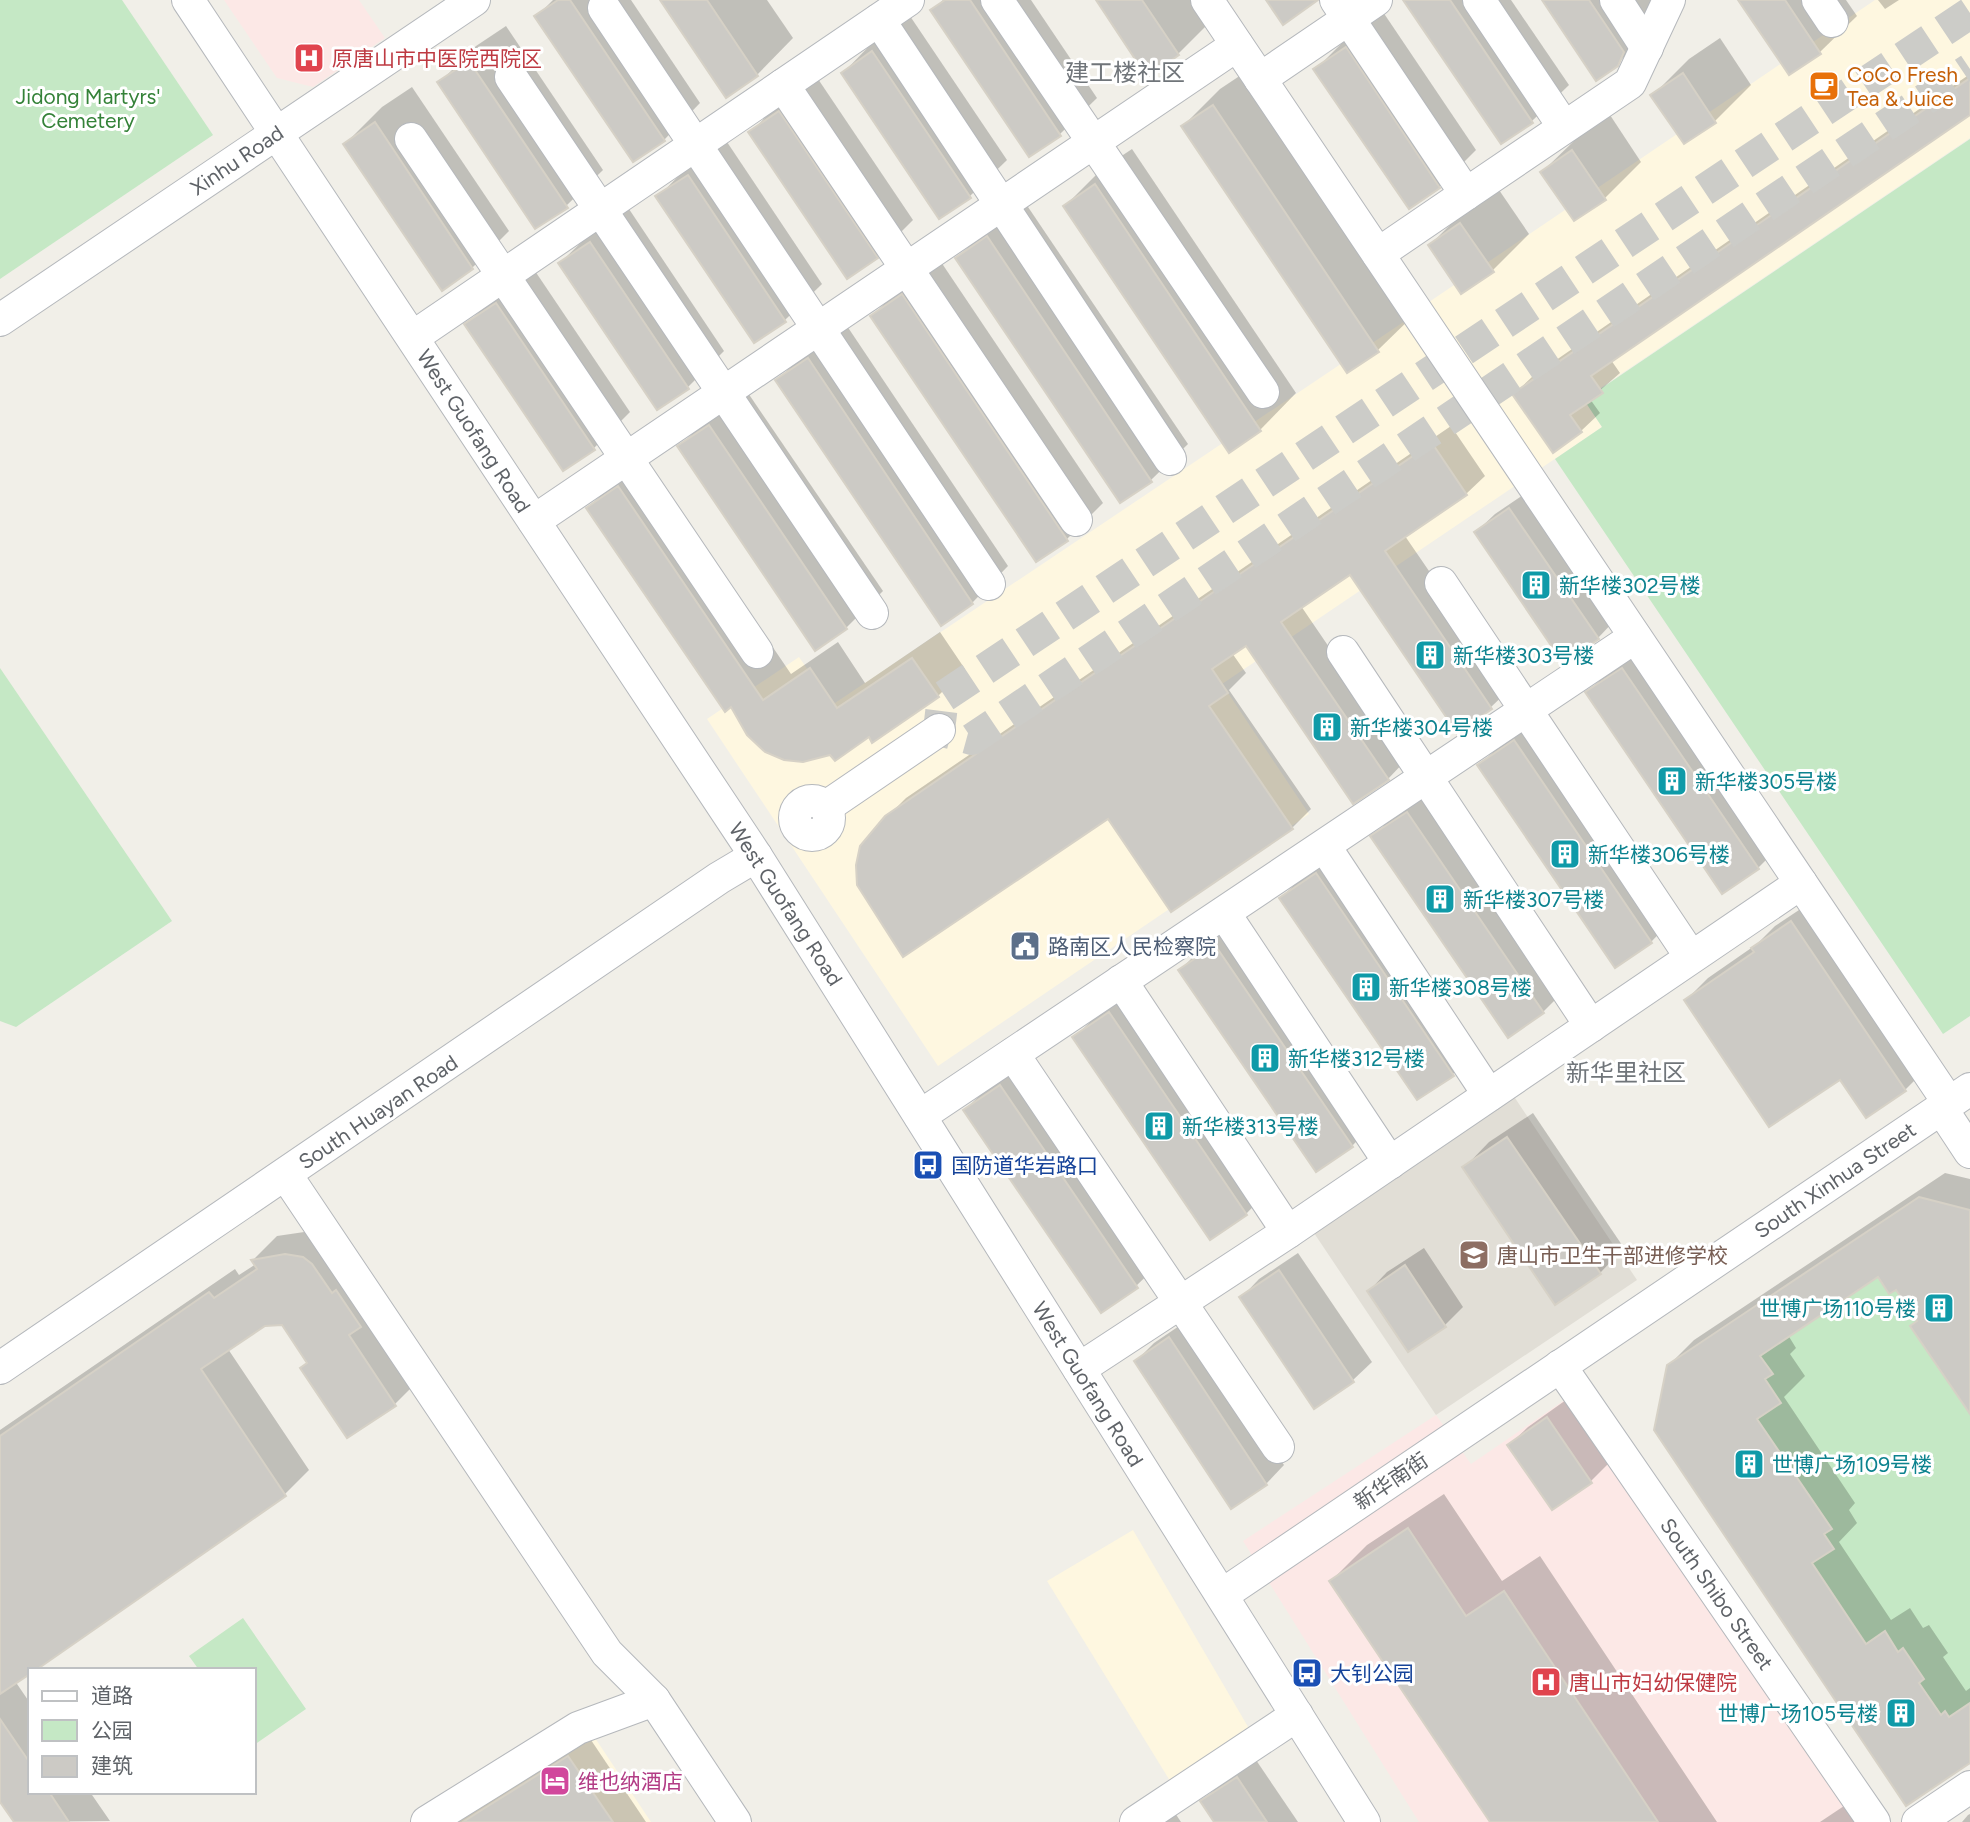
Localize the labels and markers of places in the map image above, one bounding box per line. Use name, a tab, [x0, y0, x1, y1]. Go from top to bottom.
hospital icon: 原唐山市中医院西院区	[292, 41, 326, 75]
place label: 原唐山市中医院西院区	[332, 46, 542, 71]
place label: CoCo Fresh Tea & Juice	[1847, 62, 1958, 111]
cafe icon: CoCo Fresh Tea & Juice	[1807, 69, 1841, 103]
building icon: 新华楼302号楼	[1519, 568, 1553, 602]
place label: 新华楼302号楼	[1559, 573, 1701, 598]
building icon: 新华楼303号楼	[1413, 638, 1447, 672]
place label: 新华楼303号楼	[1453, 643, 1594, 668]
building icon: 新华楼304号楼	[1310, 710, 1344, 744]
place label: 新华楼304号楼	[1350, 715, 1493, 740]
building icon: 新华楼305号楼	[1655, 764, 1689, 798]
place label: 新华楼305号楼	[1695, 769, 1837, 794]
building icon: 新华楼306号楼	[1548, 837, 1582, 871]
place label: 新华楼306号楼	[1588, 842, 1730, 867]
building icon: 新华楼307号楼	[1423, 882, 1457, 916]
place label: 新华楼307号楼	[1463, 887, 1604, 912]
public building icon: 路南区人民检察院	[1008, 929, 1042, 963]
place label: 路南区人民检察院	[1048, 934, 1216, 959]
building icon: 新华楼308号楼	[1349, 970, 1383, 1004]
place label: 新华楼308号楼	[1389, 975, 1532, 1000]
building icon: 新华楼312号楼	[1248, 1041, 1282, 1075]
place label: 新华楼312号楼	[1288, 1046, 1425, 1071]
building icon: 新华楼313号楼	[1142, 1109, 1176, 1143]
place label: 新华楼313号楼	[1182, 1114, 1319, 1139]
bus stop icon: 国防道华岩路口	[911, 1148, 945, 1182]
place label: 国防道华岩路口	[951, 1153, 1098, 1178]
school or university icon: 唐山市卫生干部进修学校	[1457, 1238, 1491, 1272]
place label: 唐山市卫生干部进修学校	[1497, 1243, 1728, 1268]
building icon: 世博广场110号楼	[1922, 1291, 1956, 1325]
place label: 世博广场110号楼	[1759, 1296, 1916, 1321]
building icon: 世博广场109号楼	[1732, 1447, 1766, 1481]
place label: 世博广场109号楼	[1772, 1452, 1932, 1477]
bus stop icon: 大钊公园	[1290, 1656, 1324, 1690]
place label: 大钊公园	[1330, 1661, 1414, 1686]
hospital icon: 唐山市妇幼保健院	[1529, 1665, 1563, 1699]
place label: 唐山市妇幼保健院	[1569, 1670, 1737, 1695]
building icon: 世博广场105号楼	[1884, 1696, 1918, 1730]
place label: 世博广场105号楼	[1718, 1701, 1878, 1726]
hotel icon: 维也纳酒店	[538, 1764, 572, 1798]
place label: 维也纳酒店	[578, 1769, 683, 1794]

